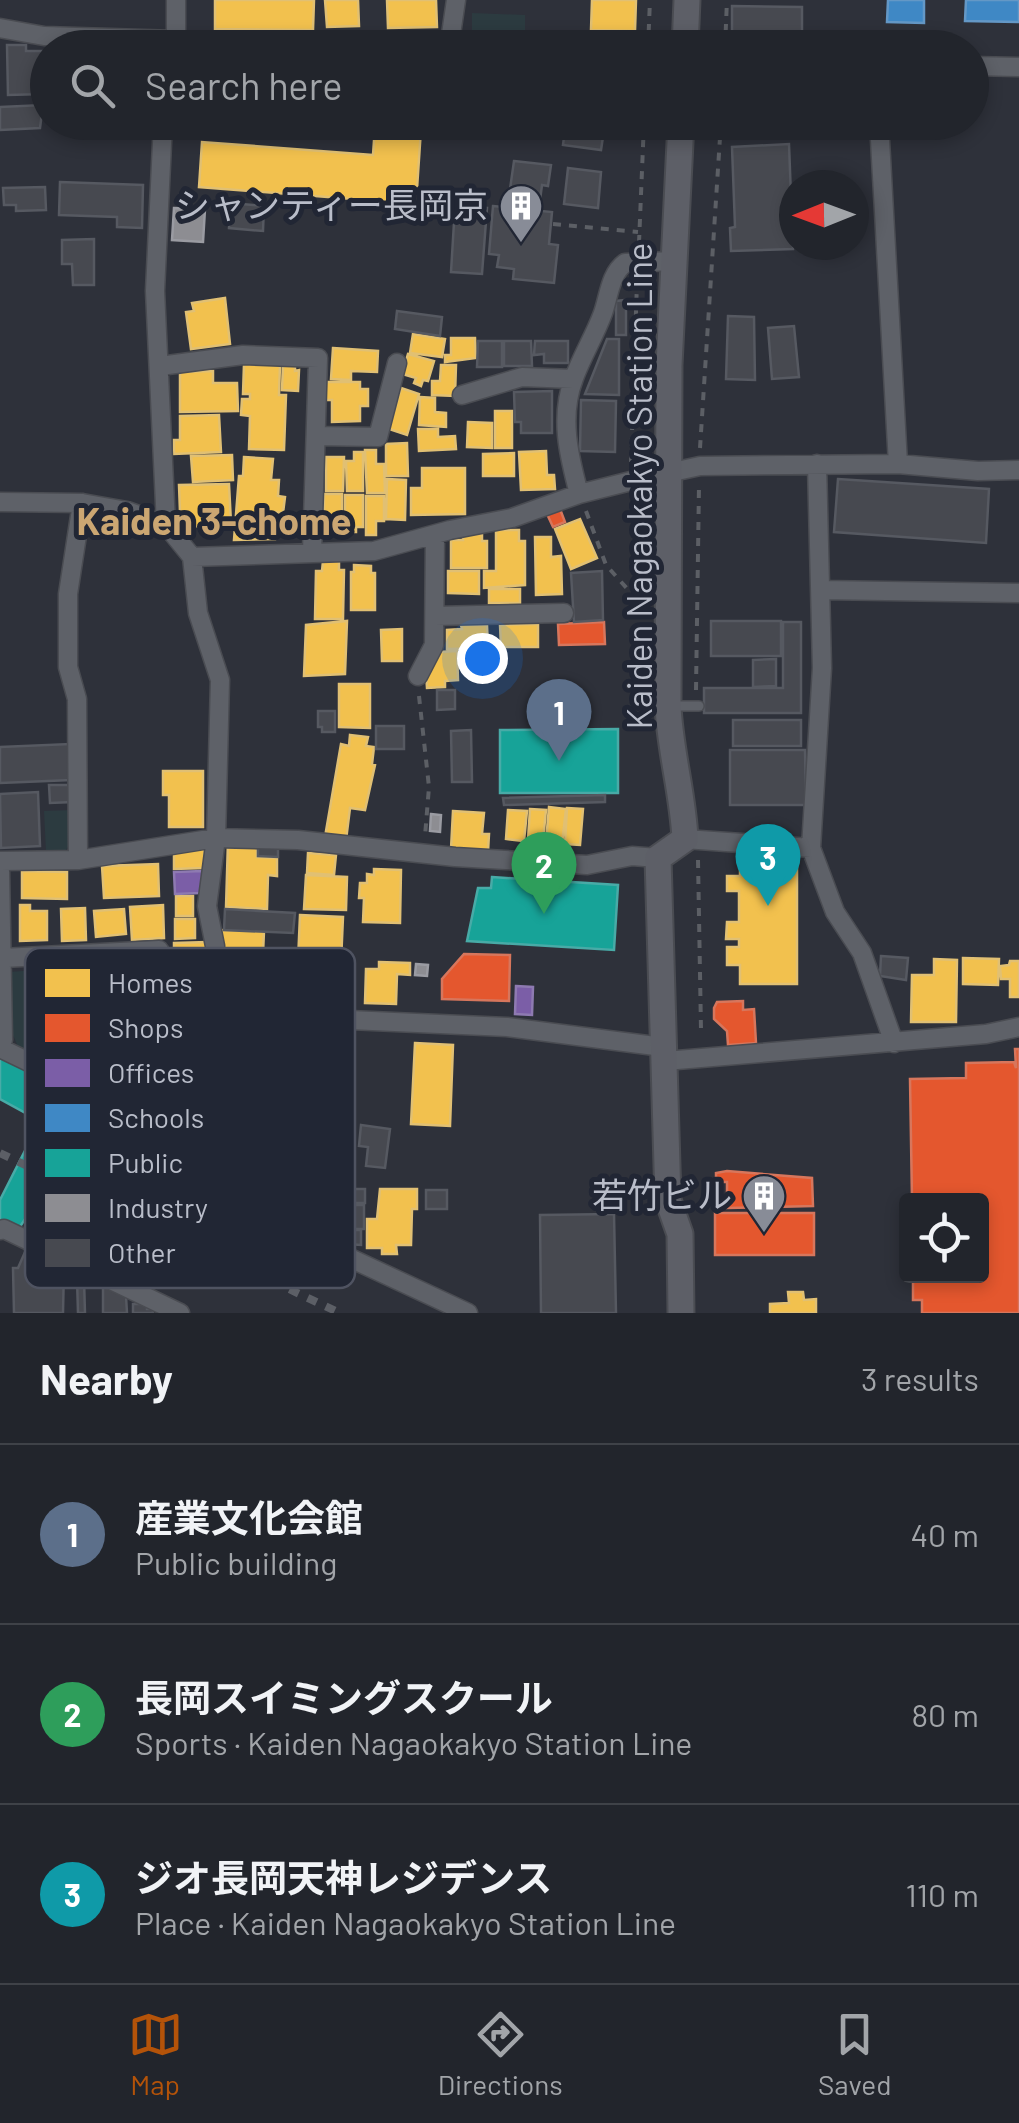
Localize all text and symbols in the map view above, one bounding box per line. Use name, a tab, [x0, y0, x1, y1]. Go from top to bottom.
search box	[30, 30, 989, 140]
icon: search	[65, 58, 120, 113]
text: Search here	[145, 62, 343, 108]
north arrow	[779, 170, 869, 260]
place label: シャンティー長岡京	[175, 183, 488, 225]
building icon: シャンティー長岡京	[498, 183, 544, 244]
street label: Kaiden Nagaokakyo Station Line	[617, 243, 659, 729]
district label: Kaiden 3-chome	[77, 497, 351, 543]
your location	[457, 633, 508, 684]
pin: 1	[526, 678, 592, 761]
pin: 3	[736, 824, 800, 906]
pin: 2	[512, 832, 576, 914]
legend	[25, 948, 355, 1288]
text: Homes	[108, 965, 193, 999]
text: Shops	[108, 1010, 183, 1044]
text: Offices	[108, 1055, 194, 1089]
text: Schools	[108, 1100, 204, 1134]
text: Public	[108, 1145, 183, 1179]
place label: 若竹ビル	[592, 1173, 732, 1215]
building icon: 若竹ビル	[741, 1173, 787, 1234]
text: Industry	[108, 1190, 208, 1224]
map controls	[899, 1193, 989, 1283]
button: locate	[899, 1193, 989, 1283]
text: Other	[108, 1235, 176, 1269]
text: Nearby	[40, 1353, 173, 1403]
text: 3 results	[861, 1359, 979, 1397]
text: 産業文化会館	[135, 1494, 363, 1540]
text: 1	[67, 1515, 78, 1553]
text: 40 m	[910, 1515, 979, 1553]
text: Public building	[135, 1543, 337, 1581]
text: 長岡スイミングスクール	[135, 1674, 553, 1720]
text: 2	[64, 1695, 81, 1733]
text: 80 m	[911, 1695, 979, 1733]
text: Sports · Kaiden Nagaokakyo Station Line	[135, 1723, 692, 1761]
text: ジオ長岡天神レジデンス	[135, 1854, 552, 1900]
text: 3	[64, 1875, 81, 1913]
text: 110 m	[906, 1875, 979, 1913]
text: Place · Kaiden Nagaokakyo Station Line	[135, 1903, 676, 1941]
tab: Map	[128, 2007, 183, 2101]
tab: Directions	[438, 2007, 563, 2101]
tab: Saved	[818, 2007, 891, 2101]

